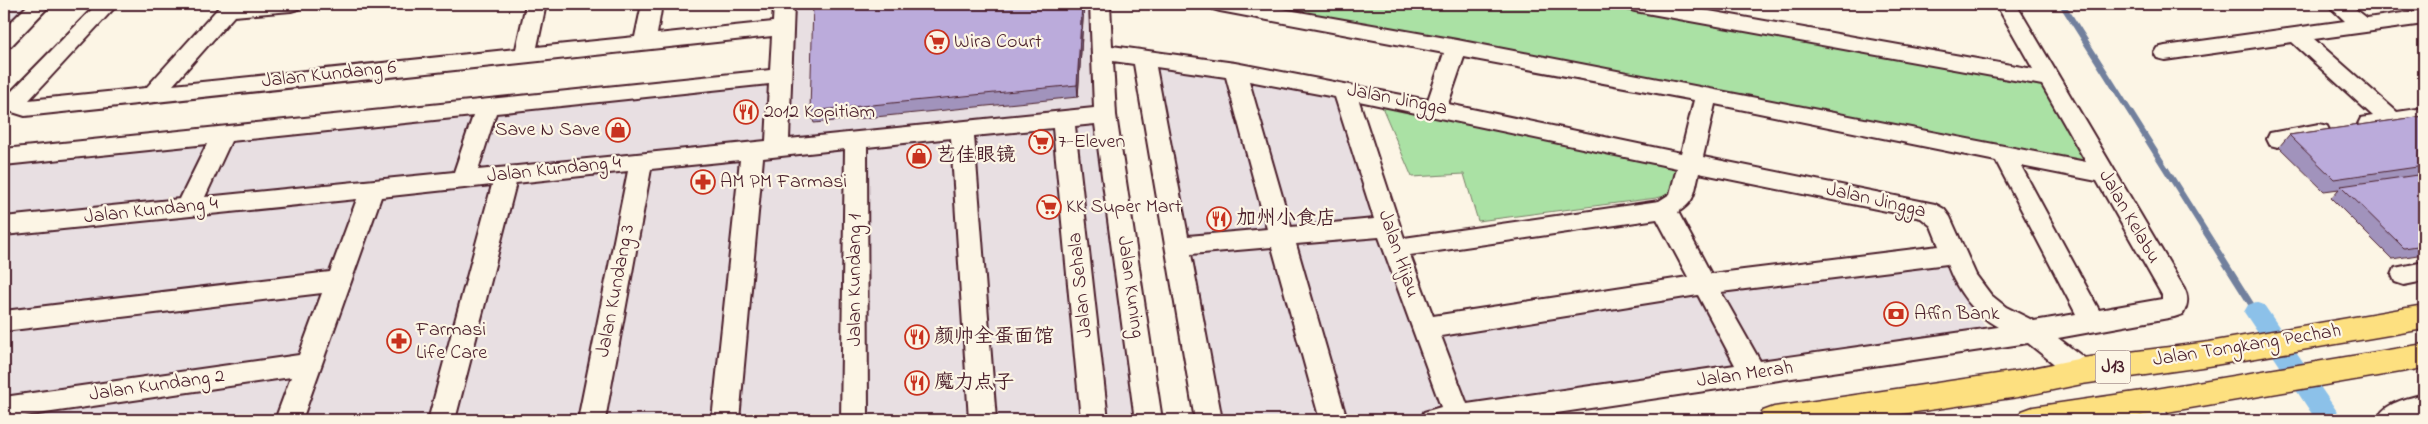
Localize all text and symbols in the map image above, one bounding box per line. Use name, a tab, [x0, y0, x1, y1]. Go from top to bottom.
place label: Wira Court	[954, 28, 1042, 57]
supermarket icon: Wira Court	[924, 29, 950, 55]
street label: Jalan Kundang 6	[260, 53, 398, 97]
street label: Jalan Jingga	[1344, 76, 1450, 125]
place label: 2012 Kopitiam	[764, 98, 875, 127]
restaurant icon: 2012 Kopitiam	[733, 99, 759, 125]
place label: Save N Save	[495, 116, 600, 145]
shop icon: Save N Save	[605, 117, 631, 143]
place label: 7-Eleven	[1058, 128, 1125, 157]
supermarket icon: 7-Eleven	[1028, 129, 1054, 155]
place label: 艺佳眼镜	[936, 142, 1016, 171]
shop icon: 艺佳眼镜	[906, 143, 932, 169]
street label: Jalan Kundang 4	[486, 149, 623, 192]
street label: Jalan Kelabu	[2090, 165, 2168, 269]
place label: AM PM Farmasi	[720, 168, 847, 197]
pharmacy icon: AM PM Farmasi	[690, 169, 716, 195]
street label: Jalan Jingga	[1823, 175, 1929, 228]
street label: Jalan Kundang 4	[83, 190, 220, 233]
place label: KK Super Mart	[1066, 193, 1182, 222]
supermarket icon: KK Super Mart	[1036, 194, 1062, 220]
place label: 加州小食店	[1236, 205, 1336, 234]
restaurant icon: 加州小食店	[1206, 206, 1232, 232]
street label: Jalan Hijau	[1369, 206, 1427, 302]
street label: Jalan Kundang 1	[841, 214, 871, 346]
street label: Jalan Kundang 3	[589, 222, 644, 360]
street label: Jalan Sehala	[1061, 231, 1101, 339]
street label: Jalan Kuning	[1107, 234, 1152, 340]
place label: Affin Bank	[1914, 300, 2000, 329]
bank icon: Affin Bank	[1883, 301, 1909, 327]
place label: Farmasi Life Care	[415, 316, 487, 368]
street label: Jalan Tongkang Pechah	[2151, 317, 2343, 376]
place label: 颜帅全蛋面馆	[934, 323, 1054, 352]
restaurant icon: 颜帅全蛋面馆	[904, 324, 930, 350]
pharmacy icon: Farmasi Life Care	[386, 328, 412, 354]
road number: J13	[2096, 351, 2130, 384]
street label: Jalan Merah	[1695, 354, 1795, 396]
street label: Jalan Kundang 2	[87, 362, 227, 411]
place label: 魔力点子	[934, 369, 1014, 398]
restaurant icon: 魔力点子	[904, 370, 930, 396]

